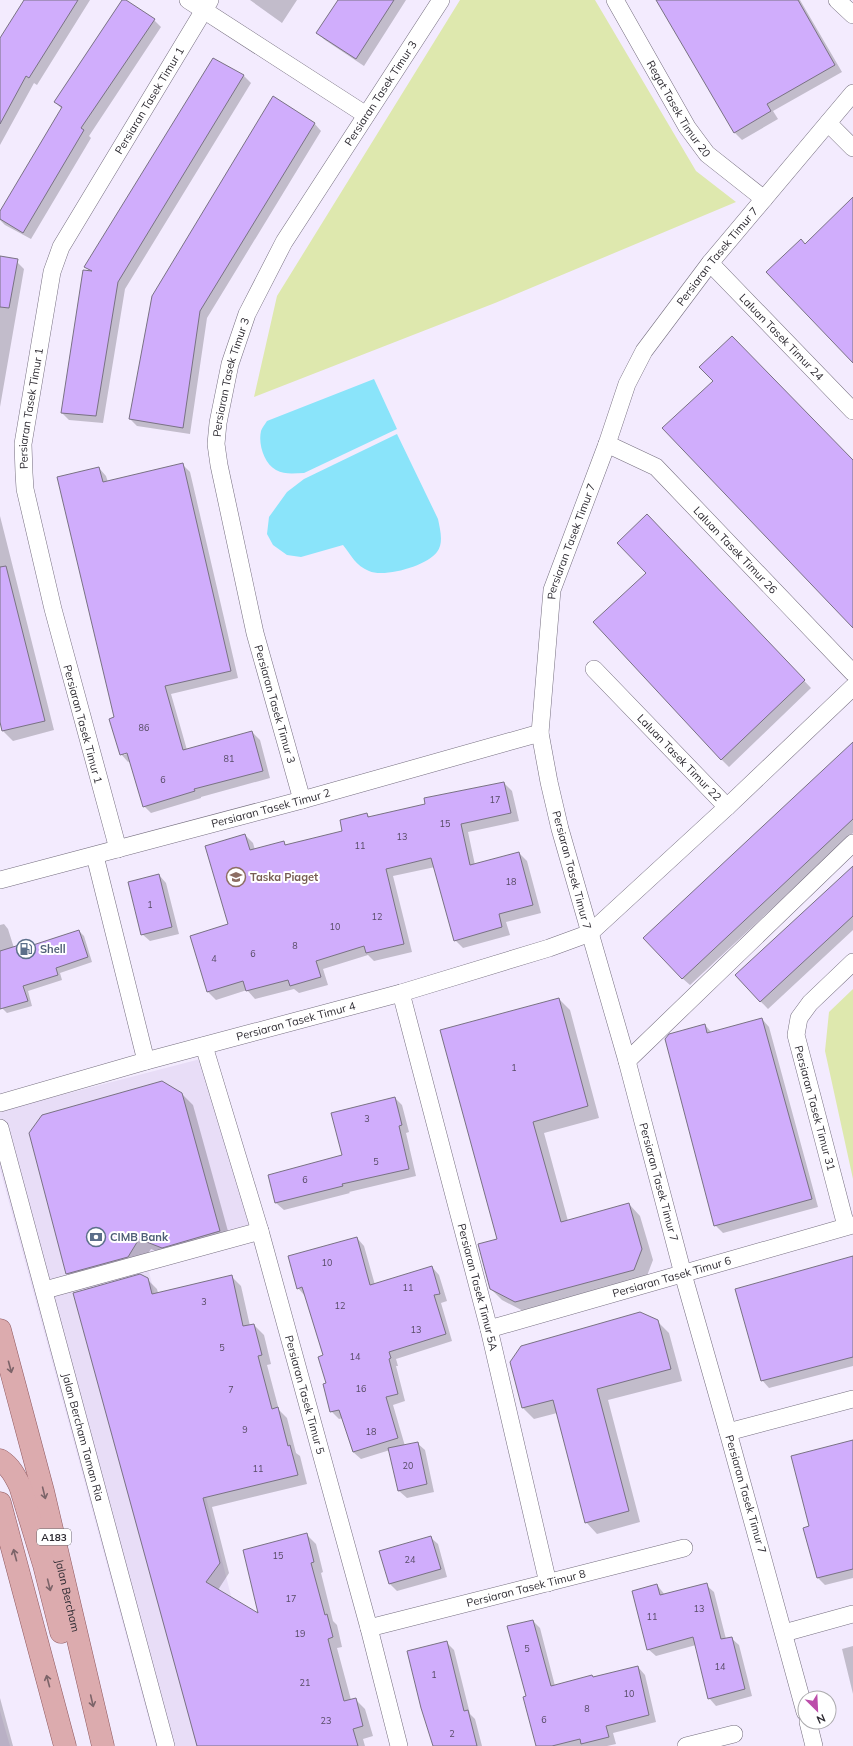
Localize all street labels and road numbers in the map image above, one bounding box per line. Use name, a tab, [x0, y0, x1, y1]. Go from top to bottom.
street label: Persiaran Tasek Timur 3	[341, 38, 420, 148]
street label: Persiaran Tasek Timur 1	[112, 44, 187, 157]
street label: Regat Tasek Timur 20	[644, 58, 714, 160]
street label: Persiaran Tasek Timur 7	[673, 204, 761, 309]
street label: Laluan Tasek Timur 24	[736, 291, 827, 384]
street label: Persiaran Tasek Timur 3	[210, 316, 252, 438]
street label: Persiaran Tasek Timur 1	[16, 347, 46, 469]
street label: Persiaran Tasek Timur 7	[544, 481, 599, 600]
street label: Laluan Tasek Timur 26	[690, 503, 781, 597]
street label: Persiaran Tasek Timur 3	[251, 643, 299, 765]
street label: Persiaran Tasek Timur 1	[60, 663, 106, 785]
street label: Laluan Tasek Timur 22	[634, 711, 725, 804]
street label: Persiaran Tasek Timur 2	[210, 785, 332, 831]
street label: Persiaran Tasek Timur 7	[549, 809, 595, 931]
street label: Persiaran Tasek Timur 4	[235, 998, 357, 1044]
street label: Persiaran Tasek Timur 31	[792, 1044, 838, 1172]
street label: Persiaran Tasek Timur 7	[636, 1121, 682, 1243]
street label: Persiaran Tasek Timur 5A	[455, 1222, 501, 1352]
street label: Persiaran Tasek Timur 6	[611, 1253, 733, 1300]
street label: Persiaran Tasek Timur 5	[282, 1334, 328, 1456]
street label: Jalan Bercham Taman Ria	[59, 1371, 107, 1503]
street label: Persiaran Tasek Timur 7	[722, 1433, 770, 1555]
road number: A183	[37, 1529, 71, 1545]
street label: Jalan Bercham	[52, 1558, 83, 1633]
street label: Persiaran Tasek Timur 8	[465, 1566, 588, 1610]

